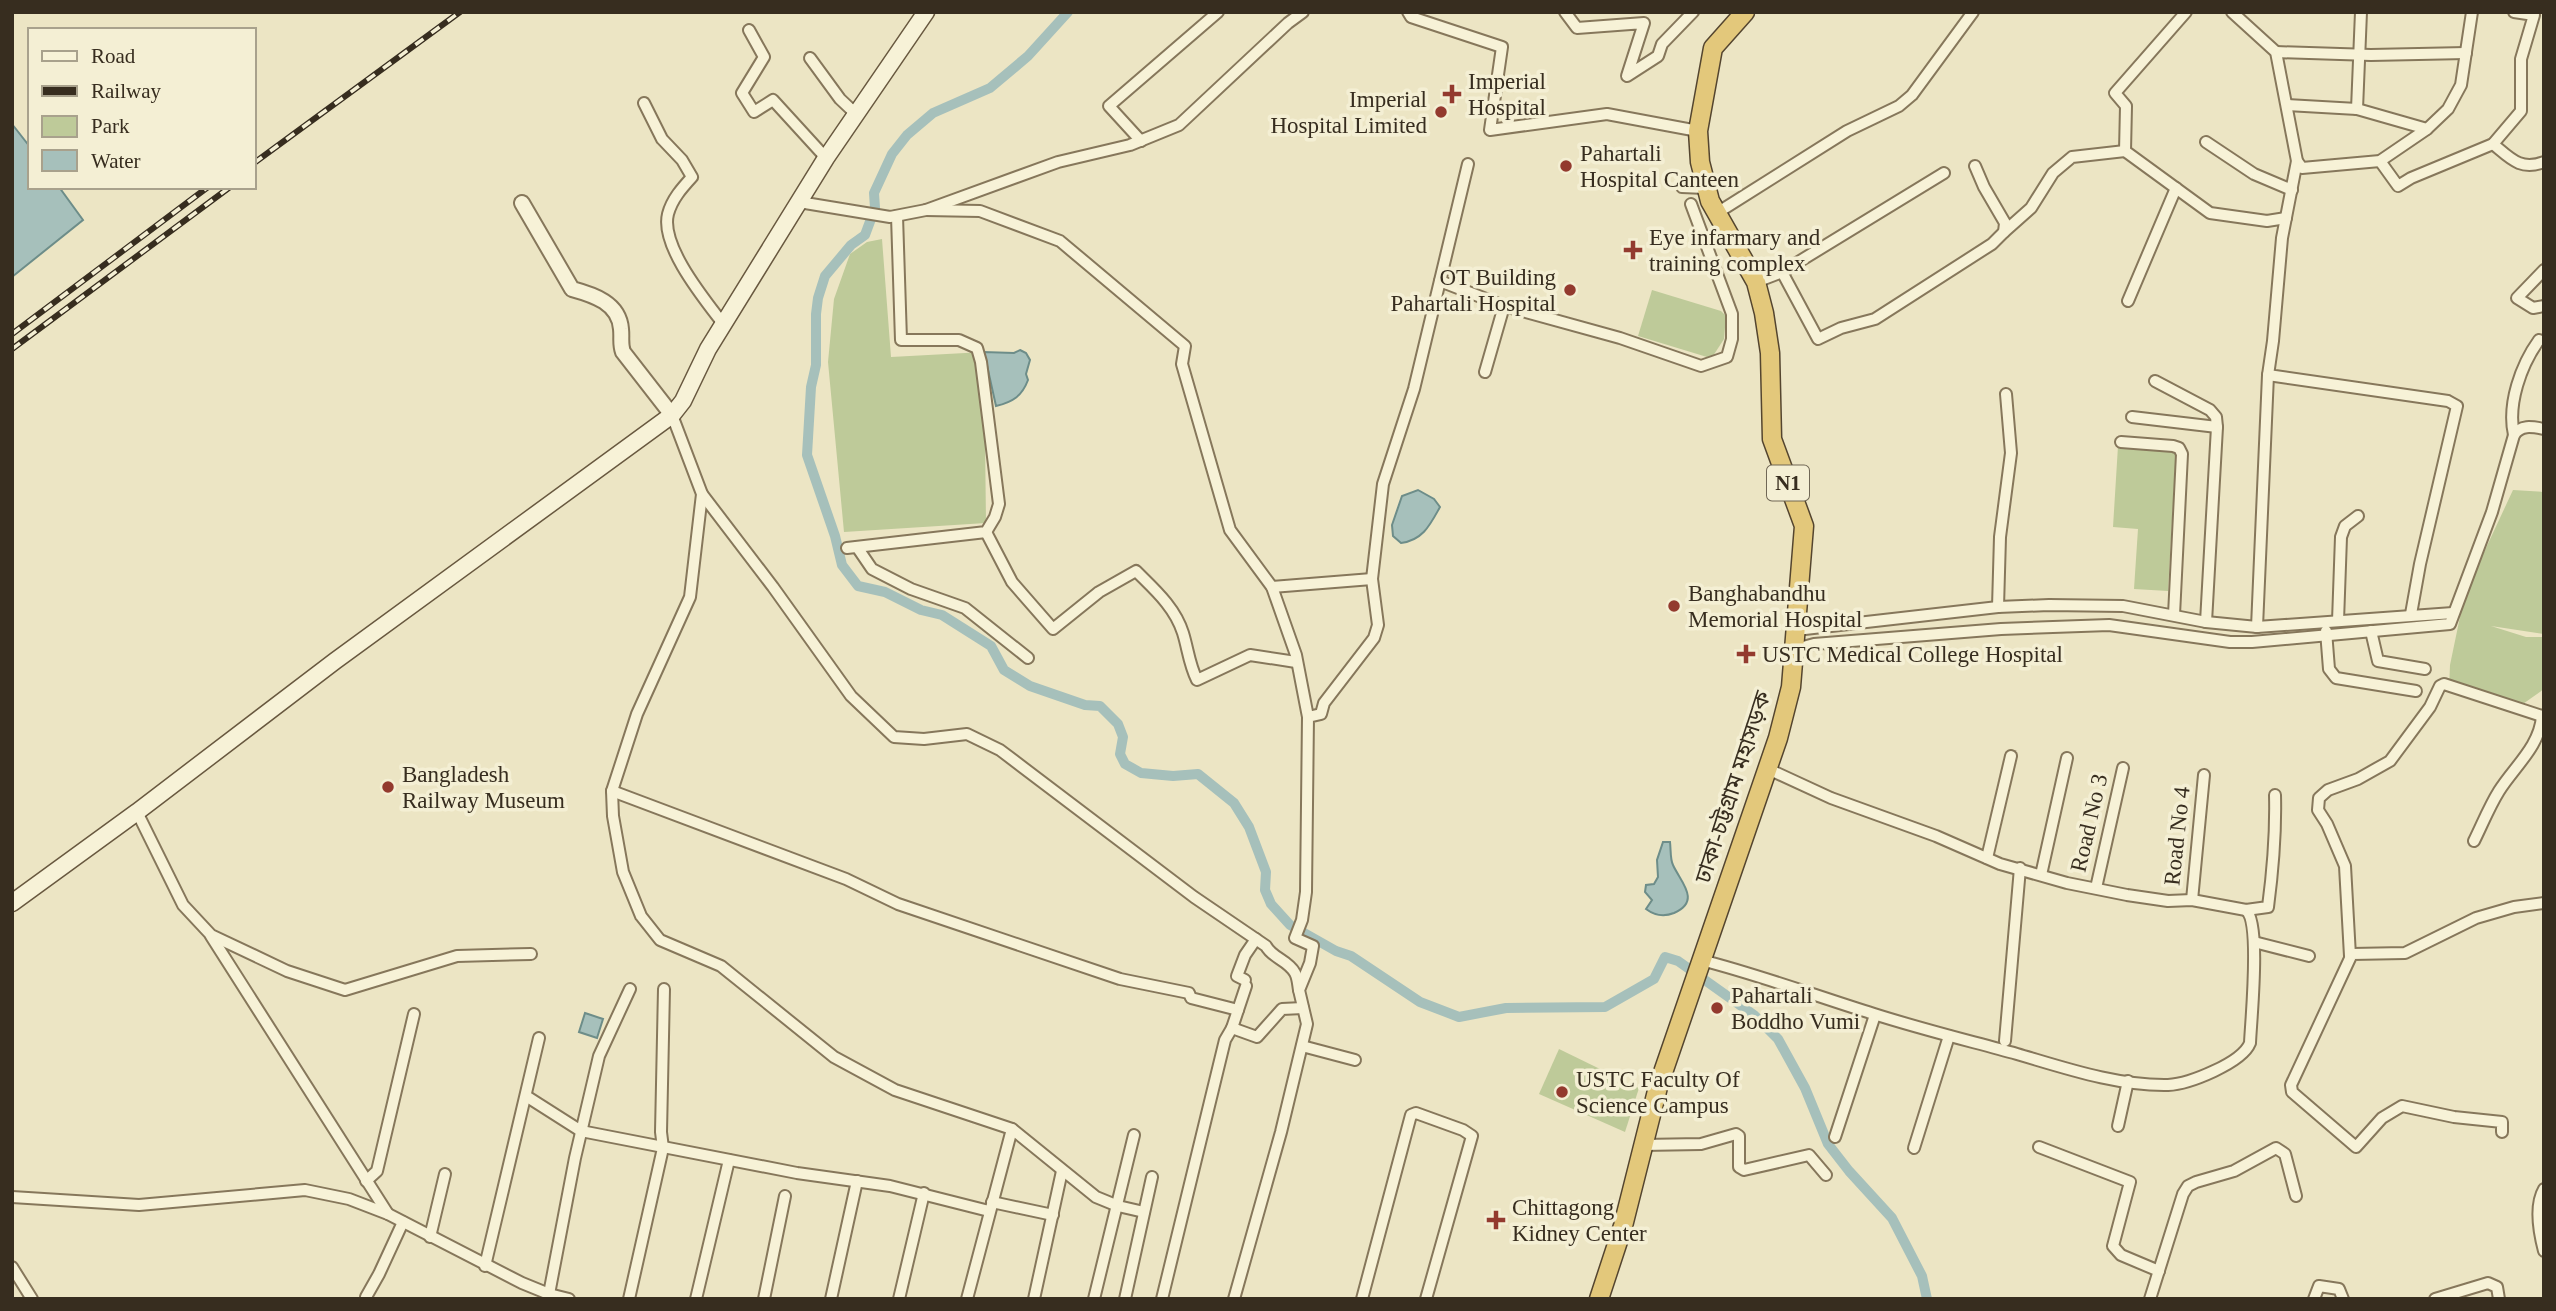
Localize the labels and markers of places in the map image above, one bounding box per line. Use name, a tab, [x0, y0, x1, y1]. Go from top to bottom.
place label: Imperial Hospital	[1468, 69, 1546, 120]
marker: Imperial Hospital	[1442, 84, 1462, 104]
place label: Imperial Hospital Limited	[1270, 87, 1427, 138]
marker: Imperial Hospital Limited	[1433, 104, 1449, 120]
place label: Pahartali Hospital Canteen	[1580, 141, 1740, 192]
marker: Pahartali Hospital Canteen	[1558, 158, 1574, 174]
place label: Eye infarmary and training complex	[1649, 225, 1821, 276]
marker: Eye infarmary and training complex	[1623, 240, 1643, 260]
place label: OT Building Pahartali Hospital	[1391, 265, 1556, 316]
marker: OT Building Pahartali Hospital	[1562, 282, 1578, 298]
place label: Banghabandhu Memorial Hospital	[1688, 581, 1862, 632]
marker: Banghabandhu Memorial Hospital	[1666, 598, 1682, 614]
place label: USTC Medical College Hospital	[1762, 642, 2063, 667]
marker: USTC Medical College Hospital	[1736, 644, 1756, 664]
place label: Bangladesh Railway Museum	[402, 762, 565, 813]
marker: Bangladesh Railway Museum	[380, 779, 396, 795]
place label: Pahartali Boddho Vumi	[1731, 983, 1860, 1034]
marker: Pahartali Boddho Vumi	[1709, 1000, 1725, 1016]
place label: USTC Faculty Of Science Campus	[1576, 1067, 1740, 1118]
marker: USTC Faculty Of Science Campus	[1554, 1084, 1570, 1100]
place label: Chittagong Kidney Center	[1512, 1195, 1647, 1246]
marker: Chittagong Kidney Center	[1486, 1210, 1506, 1230]

